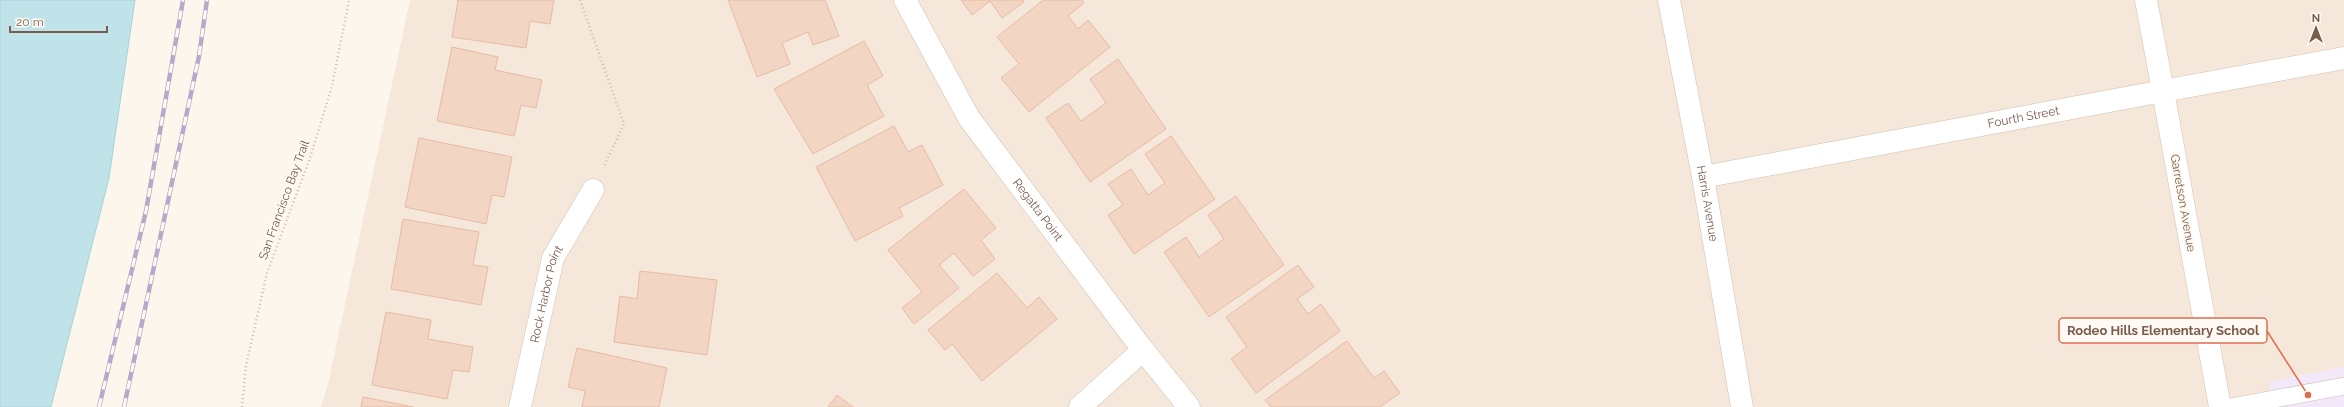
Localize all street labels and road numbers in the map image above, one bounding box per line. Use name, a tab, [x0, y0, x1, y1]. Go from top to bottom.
street label: Fourth Street	[1986, 104, 2060, 131]
street label: San Francisco Bay Trail	[256, 138, 312, 262]
street label: Garretson Avenue	[2168, 153, 2198, 253]
street label: Harris Avenue	[1694, 164, 1721, 243]
street label: Regatta Point	[1010, 176, 1066, 244]
street label: Rock Harbor Point	[527, 243, 566, 344]

